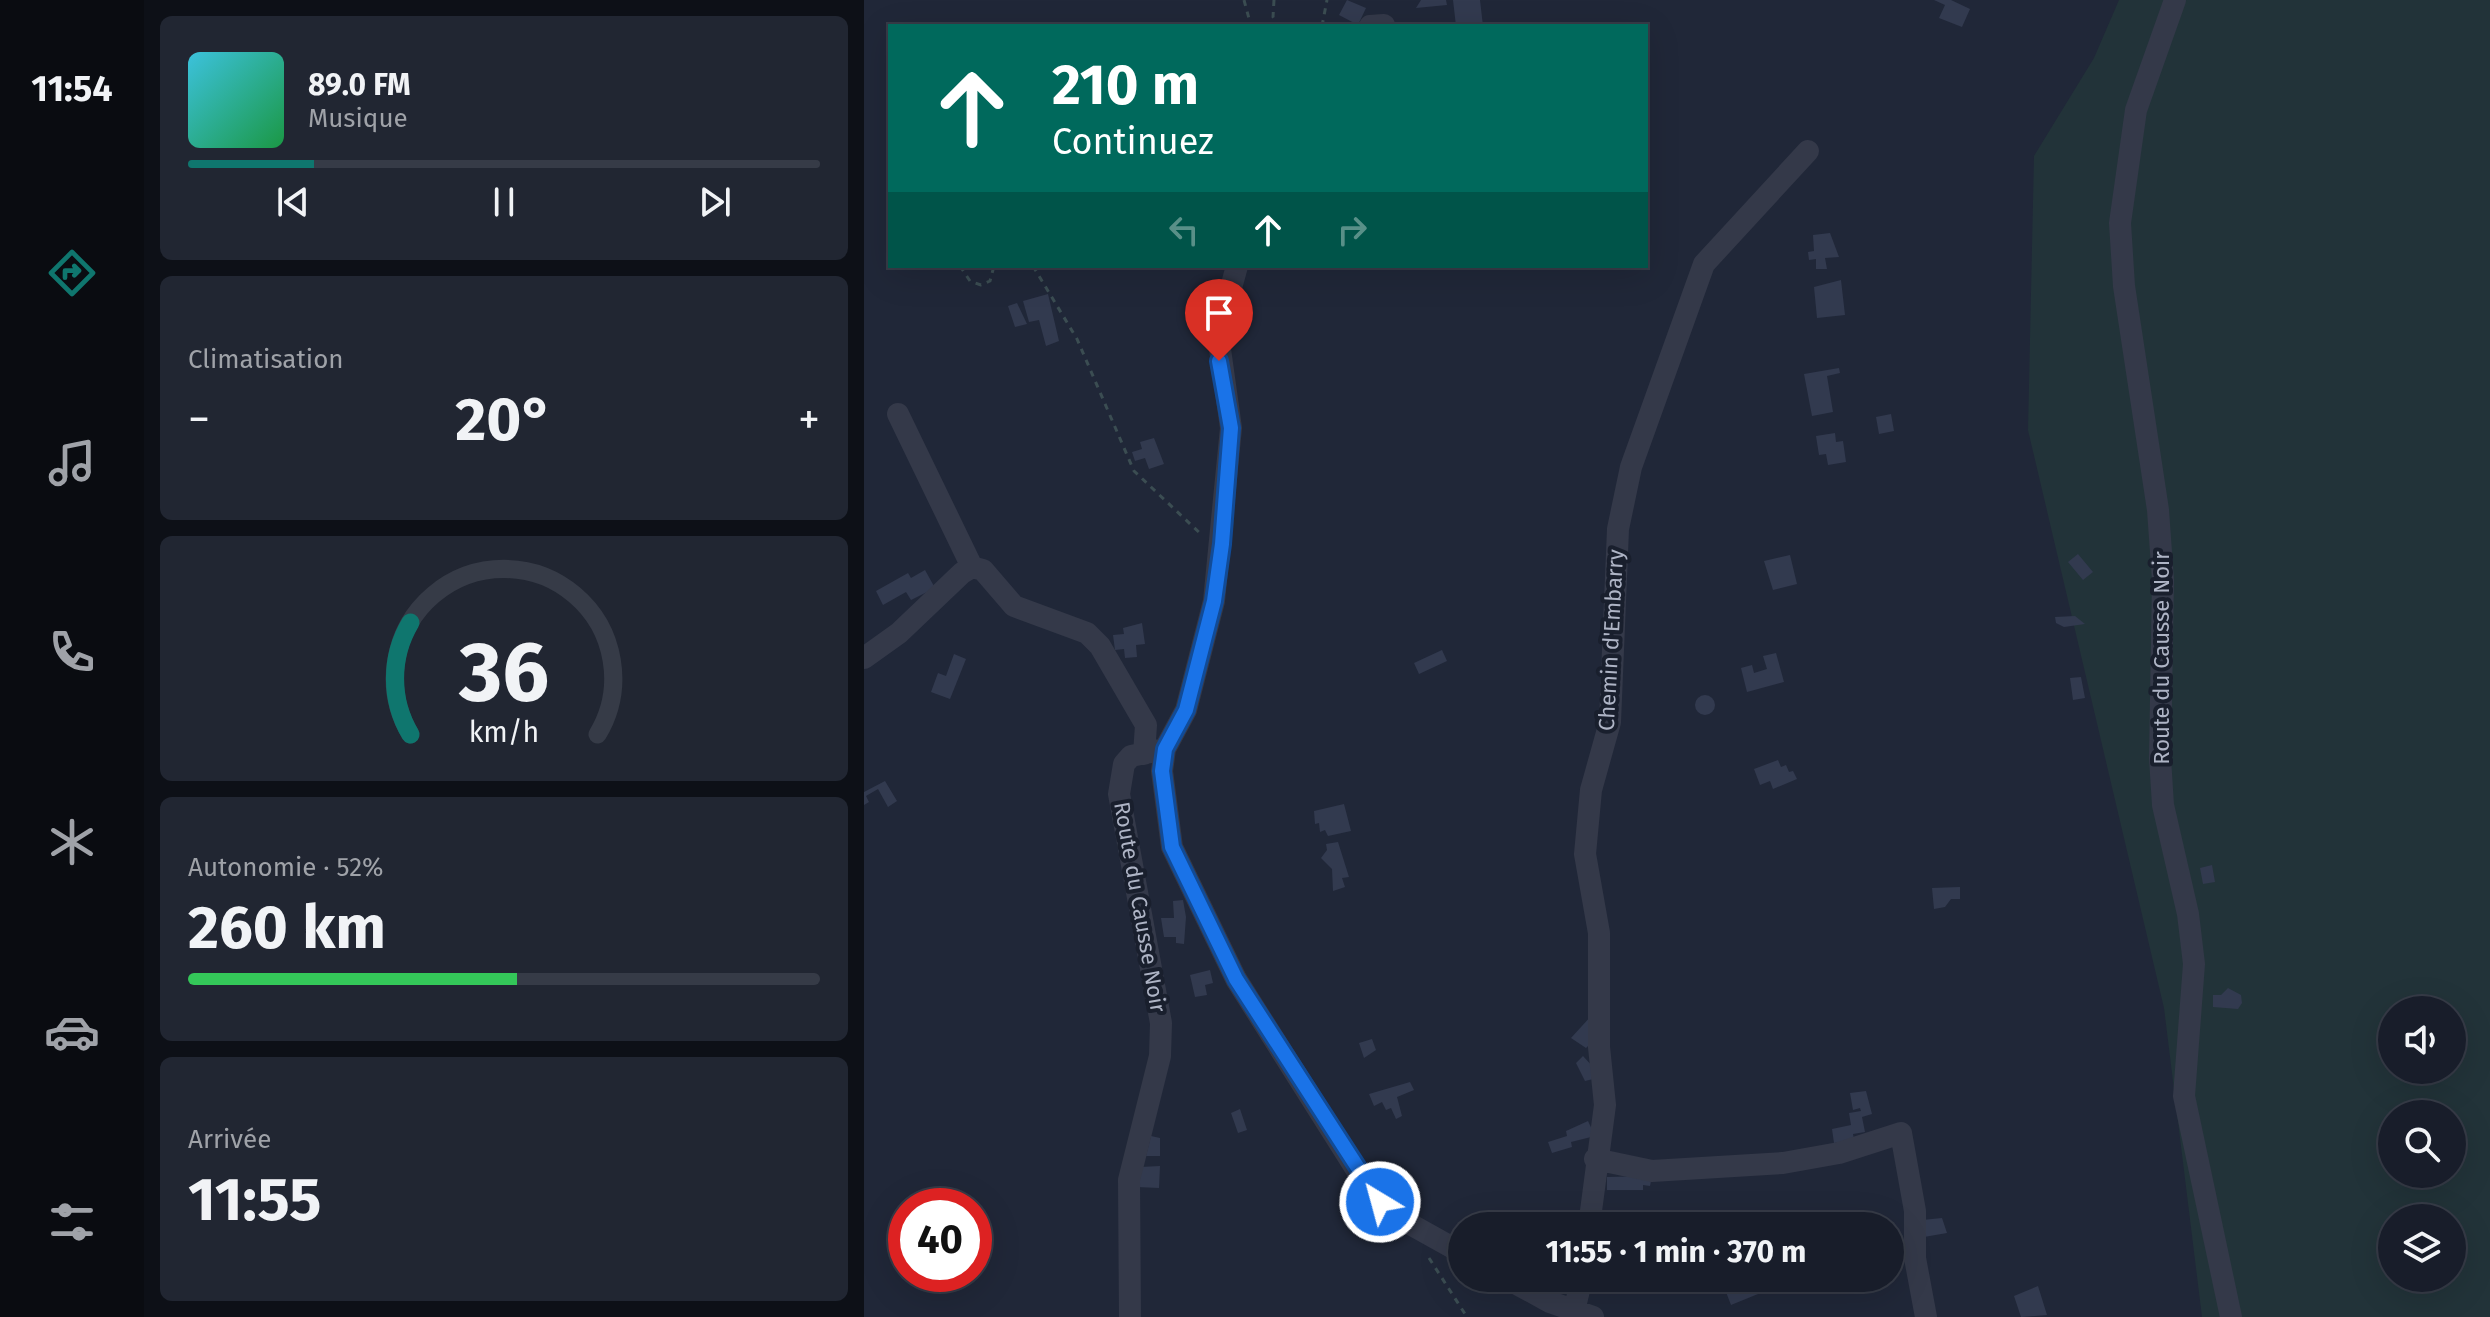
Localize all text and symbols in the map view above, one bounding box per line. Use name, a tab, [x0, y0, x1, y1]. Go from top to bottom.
text: 210 m	[1052, 52, 1199, 119]
icon: ahead	[920, 56, 1024, 160]
text: 11:54	[31, 67, 113, 111]
text: 89.0 FM	[308, 67, 411, 103]
text: Musique	[308, 103, 408, 134]
text: Continuez	[1052, 120, 1214, 164]
icon: previous	[271, 180, 315, 224]
icon: pause	[482, 180, 526, 224]
icon: next	[693, 180, 737, 224]
icon: left	[1162, 208, 1206, 252]
icon: ahead	[1246, 208, 1290, 252]
icon: right	[1330, 208, 1374, 252]
icon: directions	[44, 245, 100, 301]
pin	[1185, 279, 1253, 361]
icon: arrive	[1197, 291, 1241, 335]
text: Climatisation	[188, 344, 344, 375]
text: 20°	[455, 384, 553, 456]
text: −	[188, 393, 210, 446]
text: +	[798, 393, 820, 446]
icon: music	[44, 435, 100, 491]
street label: Chemin d'Embarry	[1593, 548, 1629, 731]
street label: Route du Causse Noir	[2148, 551, 2175, 765]
text: 36	[458, 622, 549, 722]
icon: phone	[44, 624, 100, 680]
text: km/h	[469, 715, 539, 750]
street label: Route du Causse Noir	[1108, 800, 1172, 1015]
icon: climate	[44, 814, 100, 870]
text: Autonomie · 52%	[188, 852, 384, 883]
text: 260 km	[188, 892, 386, 964]
map controls	[2378, 996, 2466, 1292]
button: sound	[2378, 996, 2466, 1084]
icon: car	[44, 1004, 100, 1060]
button: search	[2378, 1100, 2466, 1188]
text: Arrivée	[188, 1124, 271, 1155]
position arrow	[1338, 1160, 1422, 1244]
text: 11:55	[188, 1164, 322, 1236]
speed limit sign: 40	[888, 1188, 992, 1292]
icon: filters	[44, 1194, 100, 1250]
button: layers	[2378, 1204, 2466, 1292]
text: 11:55 · 1 min · 370 m	[1546, 1234, 1806, 1270]

